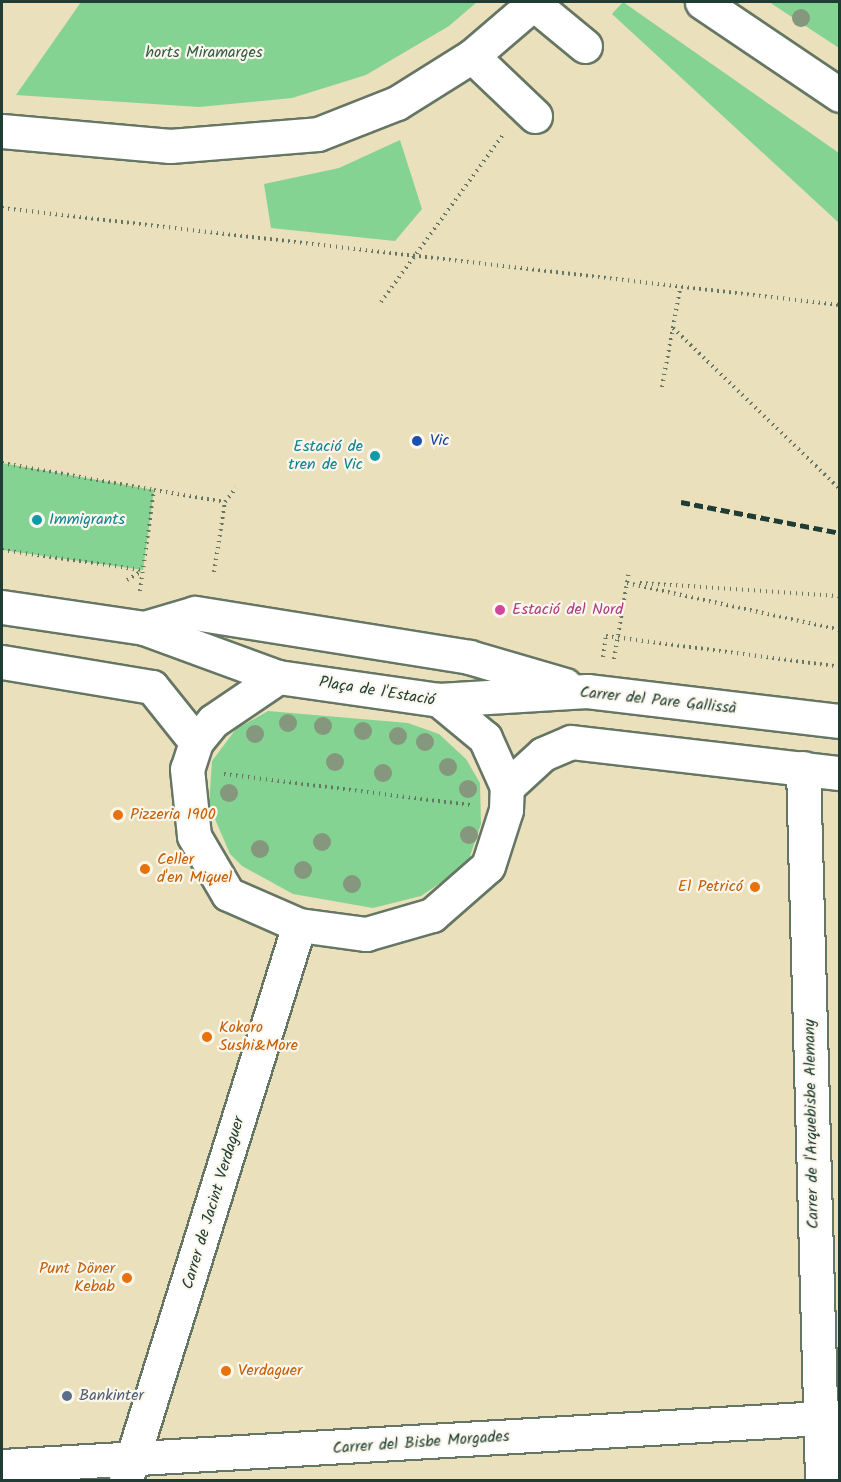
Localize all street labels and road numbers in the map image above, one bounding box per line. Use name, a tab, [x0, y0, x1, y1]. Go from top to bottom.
street label: Plaça de l'Estació	[318, 673, 436, 711]
street label: Carrer del Pare Gallissà	[579, 683, 737, 719]
street label: Carrer de l'Arquebisbe Alemany	[801, 1019, 823, 1229]
street label: Carrer de Jacint Verdaguer	[179, 1114, 249, 1292]
street label: Carrer del Bisbe Morgades	[332, 1427, 510, 1459]

